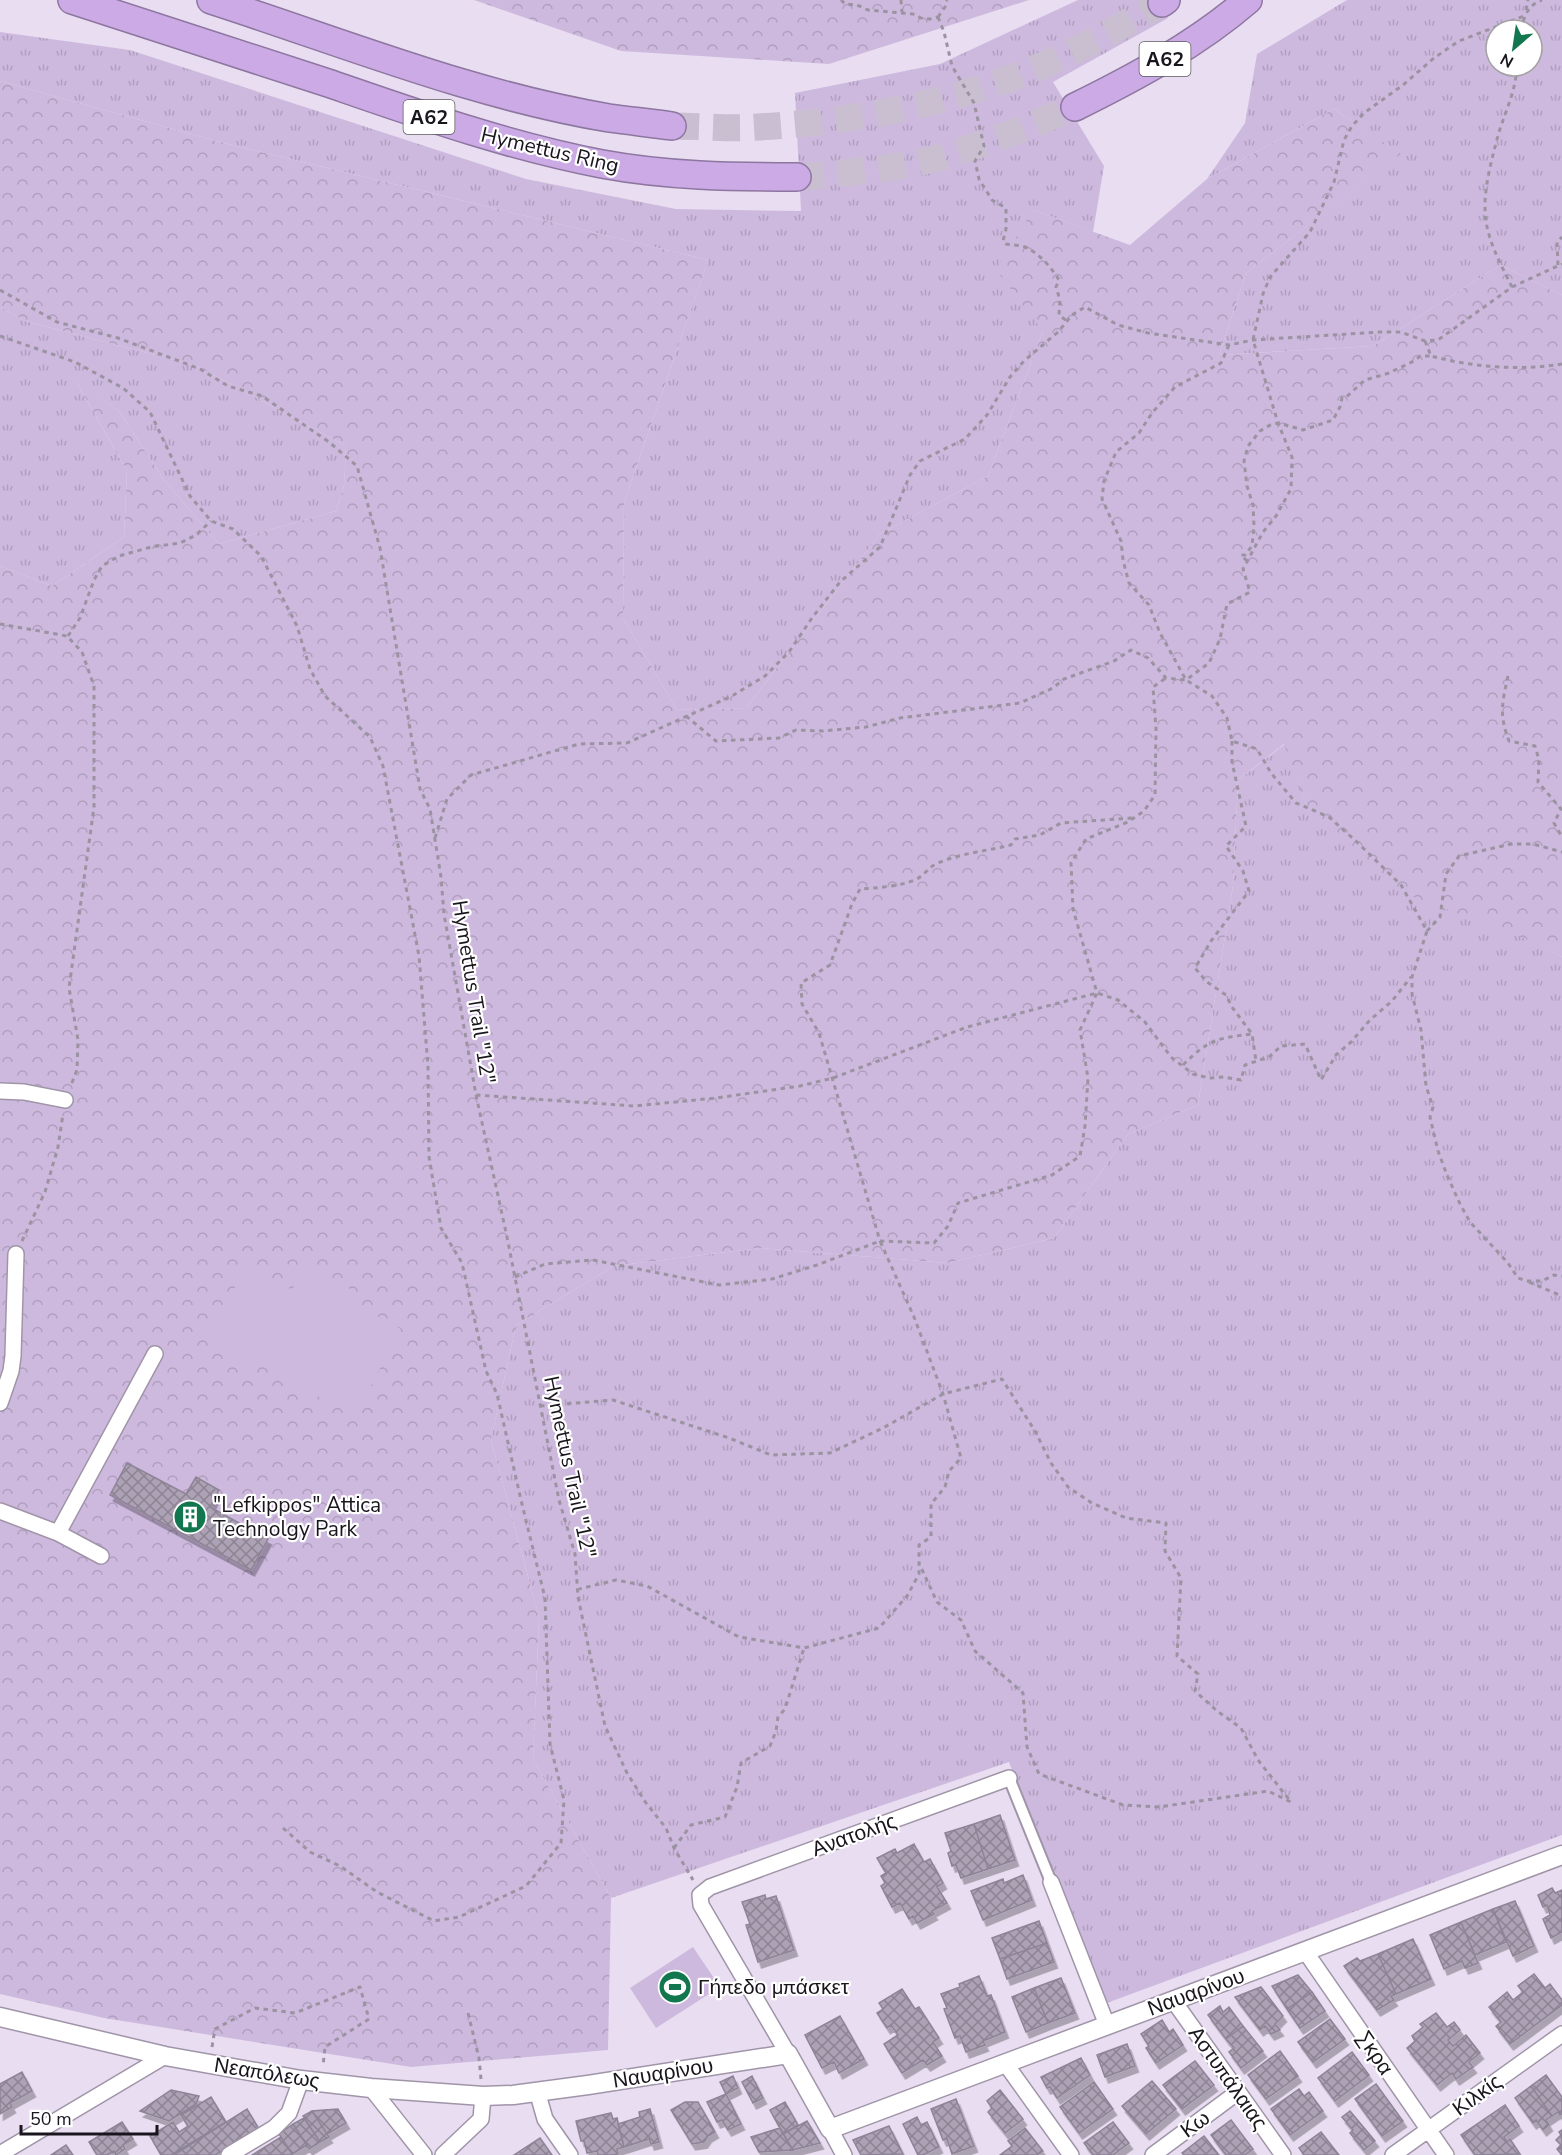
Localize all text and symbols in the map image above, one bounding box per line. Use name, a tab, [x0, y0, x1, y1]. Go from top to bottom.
north arrow	[1484, 18, 1544, 78]
road number: Α62	[1140, 42, 1190, 76]
text: N	[1497, 48, 1518, 73]
road number: Α62	[404, 100, 454, 134]
street label: Hymettus Ring	[478, 121, 622, 179]
street label: Hymettus Trail "12"	[446, 898, 502, 1086]
street label: Hymettus Trail "12"	[537, 1373, 603, 1561]
place label: "Lefkippos" Attica Technolgy Park	[213, 1491, 381, 1543]
building icon: "Lefkippos" Attica Technolgy Park	[172, 1499, 208, 1535]
street label: Ανατολής	[808, 1807, 900, 1863]
street label: Ναυαρίνου	[1144, 1962, 1248, 2022]
sports icon: Γήπεδο μπάσκετ	[657, 1969, 693, 2005]
place label: Γήπεδο μπάσκετ	[698, 1973, 850, 2001]
street label: Αστυπάλαιας	[1182, 2021, 1274, 2135]
street label: Σκρα	[1350, 2026, 1400, 2080]
street label: Νεαπόλεως	[212, 2051, 322, 2095]
street label: Ναυαρίνου	[611, 2051, 715, 2095]
street label: Κιλκίς	[1447, 2068, 1507, 2122]
scale bar	[21, 2098, 158, 2136]
street label: Κω	[1175, 2104, 1215, 2144]
text: 50 m	[30, 2107, 72, 2131]

